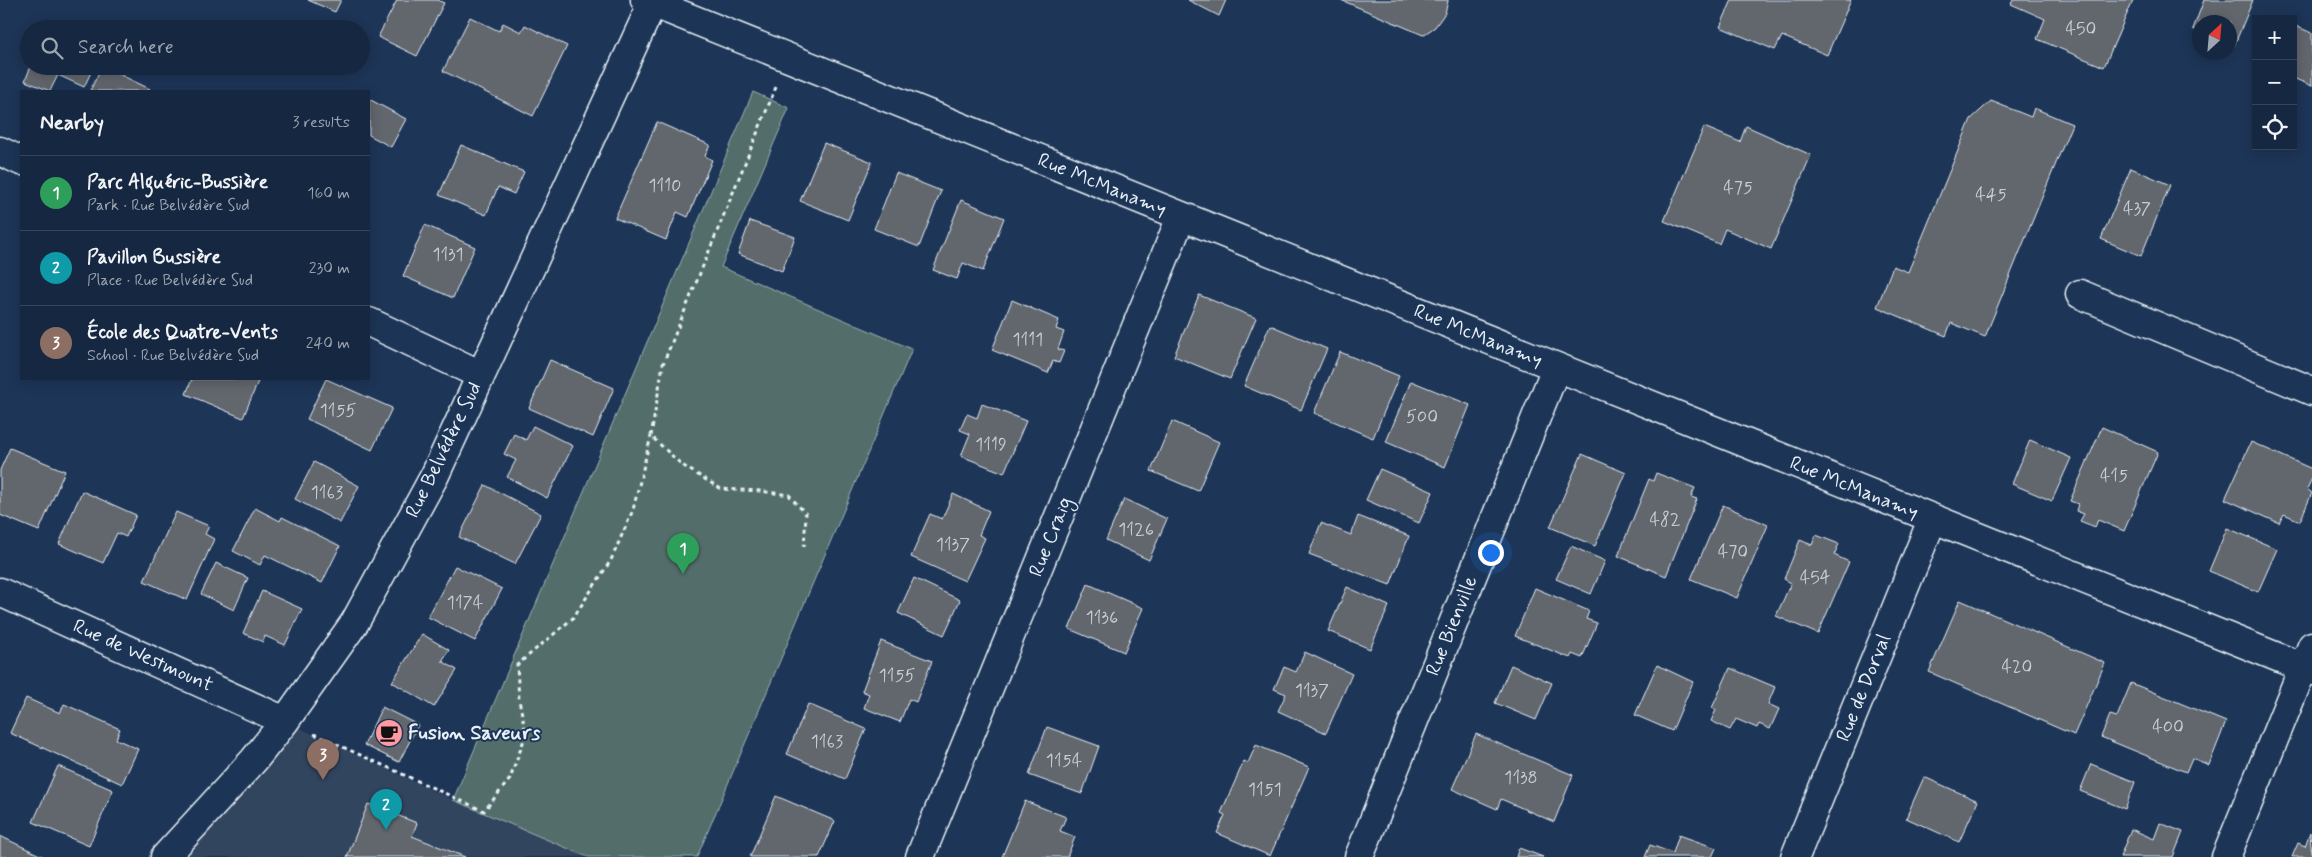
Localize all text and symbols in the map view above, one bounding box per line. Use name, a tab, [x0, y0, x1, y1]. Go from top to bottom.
north arrow	[2192, 15, 2237, 60]
map controls	[2252, 15, 2297, 150]
button: +	[2252, 15, 2297, 60]
house number: 450	[2066, 17, 2096, 41]
search box	[20, 20, 370, 75]
icon: search	[38, 34, 66, 62]
text: Search here	[78, 35, 174, 60]
button: −	[2252, 60, 2297, 105]
button: locate	[2252, 105, 2297, 150]
text: Nearby	[40, 109, 104, 137]
text: 3 results	[292, 112, 350, 133]
street label: Rue McManamy	[1034, 147, 1170, 223]
text: Parc Alguéric-Bussière	[87, 170, 268, 195]
house number: 1110	[649, 174, 681, 198]
house number: 475	[1723, 176, 1753, 200]
text: 1	[52, 183, 60, 204]
text: 160 m	[307, 183, 350, 204]
house number: 445	[1975, 183, 2007, 207]
text: Park · Rue Belvédère Sud	[87, 195, 250, 216]
house number: 437	[2123, 197, 2151, 221]
house number: 1131	[432, 243, 464, 267]
text: Pavillon Bussière	[87, 245, 221, 270]
text: 2	[52, 258, 60, 279]
text: 230 m	[309, 258, 350, 279]
text: Place · Rue Belvédère Sud	[87, 270, 253, 291]
street label: Rue McManamy	[1410, 298, 1546, 374]
text: École des Quatre-Vents	[87, 320, 278, 345]
house number: 1111	[1013, 328, 1043, 352]
text: 3	[52, 333, 60, 354]
text: 240 m	[306, 333, 350, 354]
text: School · Rue Belvédère Sud	[87, 345, 259, 366]
street label: Rue Belvédère Sud	[399, 378, 489, 522]
house number: 1155	[320, 399, 356, 423]
house number: 500	[1406, 405, 1438, 429]
house number: 1119	[975, 433, 1007, 457]
street label: Rue McManamy	[1786, 450, 1922, 526]
house number: 415	[2100, 464, 2128, 488]
house number: 1163	[311, 481, 343, 505]
street label: Rue Craig	[1023, 493, 1080, 581]
house number: 482	[1649, 508, 1681, 532]
house number: 1126	[1118, 518, 1154, 542]
pin: 1	[667, 533, 699, 574]
house number: 1137	[936, 533, 970, 557]
your location	[1478, 540, 1504, 566]
house number: 470	[1718, 540, 1748, 564]
house number: 454	[1800, 566, 1831, 590]
street label: Rue Bienville	[1420, 572, 1484, 680]
house number: 1174	[447, 591, 483, 615]
house number: 1136	[1086, 606, 1118, 630]
street label: Rue de Westmount	[69, 613, 217, 699]
street label: Rue de Dorval	[1830, 630, 1898, 746]
house number: 420	[2002, 655, 2032, 679]
house number: 1155	[879, 664, 915, 688]
house number: 1137	[1295, 679, 1329, 703]
house number: 400	[2152, 715, 2184, 739]
cafe icon: Fusion Saveurs	[374, 718, 404, 748]
place label: Fusion Saveurs	[408, 720, 540, 747]
house number: 1163	[811, 730, 843, 754]
pin: 3	[307, 739, 339, 780]
house number: 1154	[1046, 749, 1082, 773]
house number: 1138	[1504, 766, 1538, 790]
house number: 1151	[1248, 778, 1282, 802]
pin: 2	[370, 789, 402, 830]

